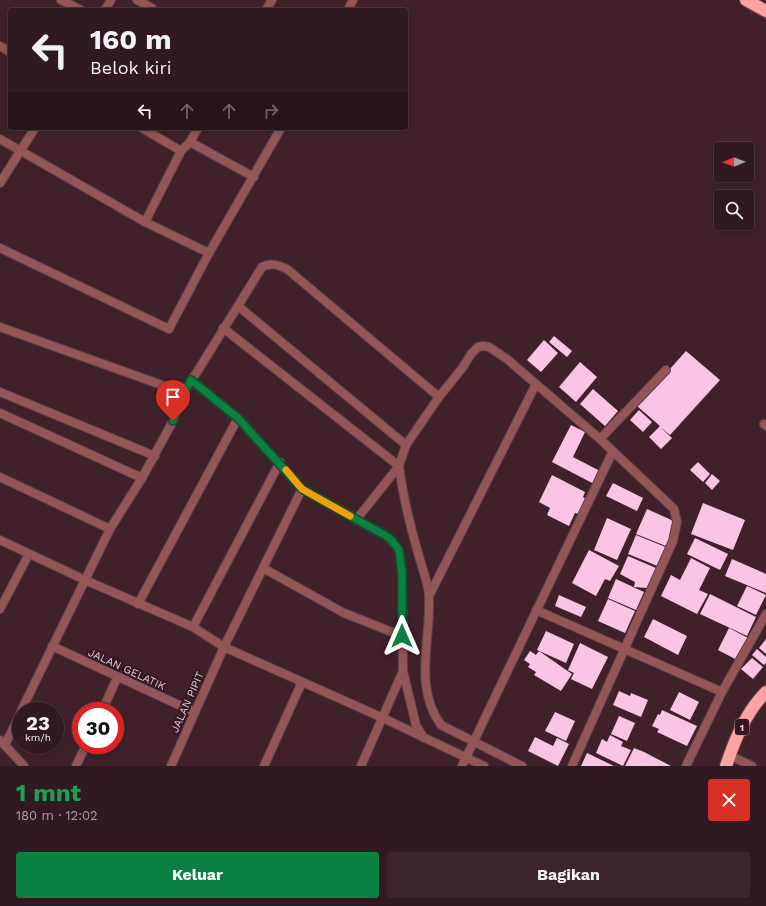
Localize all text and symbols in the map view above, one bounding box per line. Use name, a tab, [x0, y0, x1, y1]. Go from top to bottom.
text: 160 m	[90, 23, 172, 56]
icon: left	[24, 24, 76, 76]
text: Belok kiri	[90, 57, 172, 78]
icon: left	[134, 100, 156, 122]
icon: ahead	[176, 100, 198, 122]
icon: ahead	[218, 100, 240, 122]
icon: right	[260, 100, 282, 122]
north arrow	[714, 142, 754, 182]
map controls	[714, 142, 754, 230]
button: search	[714, 190, 754, 230]
pin	[156, 380, 190, 421]
icon: arrive	[162, 386, 184, 408]
position arrow	[381, 615, 423, 657]
street label: JALAN GELATIK	[86, 646, 168, 693]
street label: JALAN PIPIT	[168, 669, 207, 735]
speed limit sign: 30	[72, 702, 124, 754]
text: 23	[26, 711, 50, 735]
road number: 1	[735, 719, 749, 735]
text: km/h	[25, 732, 51, 743]
text: 1 mnt	[16, 779, 81, 807]
button: close	[708, 779, 750, 821]
text: 180 m · 12:02	[16, 808, 98, 823]
button: Keluar	[16, 852, 379, 898]
button: Bagikan	[387, 852, 750, 898]

